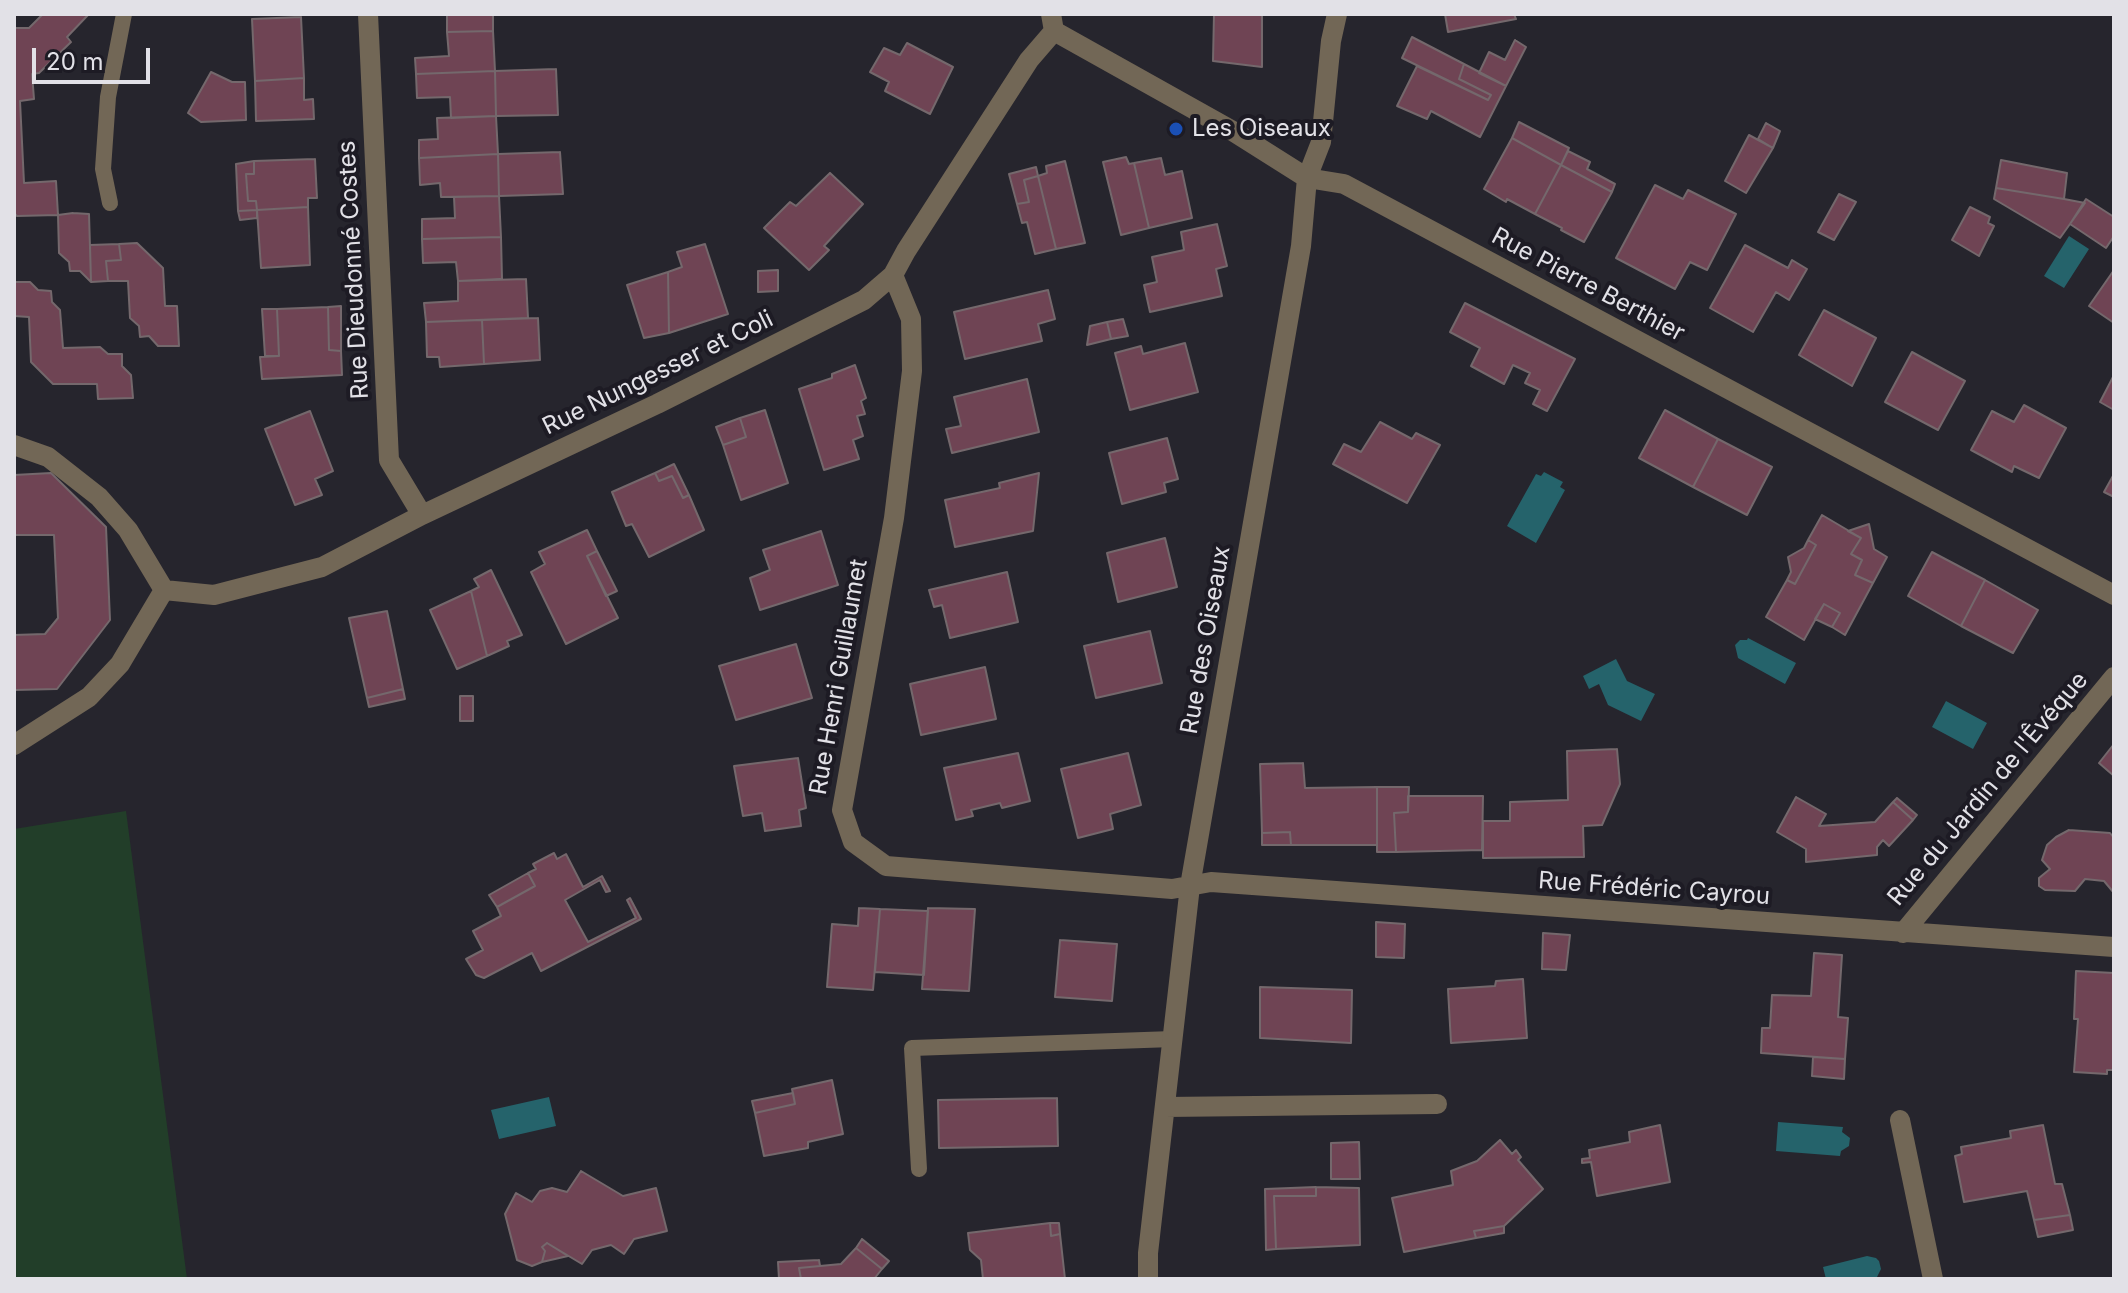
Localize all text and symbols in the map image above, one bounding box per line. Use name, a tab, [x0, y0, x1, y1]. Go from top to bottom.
scale bar	[36, 32, 154, 82]
text: 20 m	[46, 47, 104, 76]
place label: Les Oiseaux	[1192, 115, 1331, 143]
marker: Les Oiseaux	[1167, 120, 1185, 138]
street label: Rue Dieudonné Costes	[333, 140, 375, 400]
street label: Rue Pierre Berthier	[1487, 222, 1689, 348]
street label: Rue Nungesser et Coli	[538, 305, 778, 441]
street label: Rue des Oiseaux	[1175, 544, 1237, 736]
street label: Rue Henri Guillaumet	[804, 557, 874, 797]
street label: Rue du Jardin de l'Êvéque	[1882, 666, 2094, 912]
street label: Rue Frédéric Cayrou	[1537, 867, 1771, 911]

